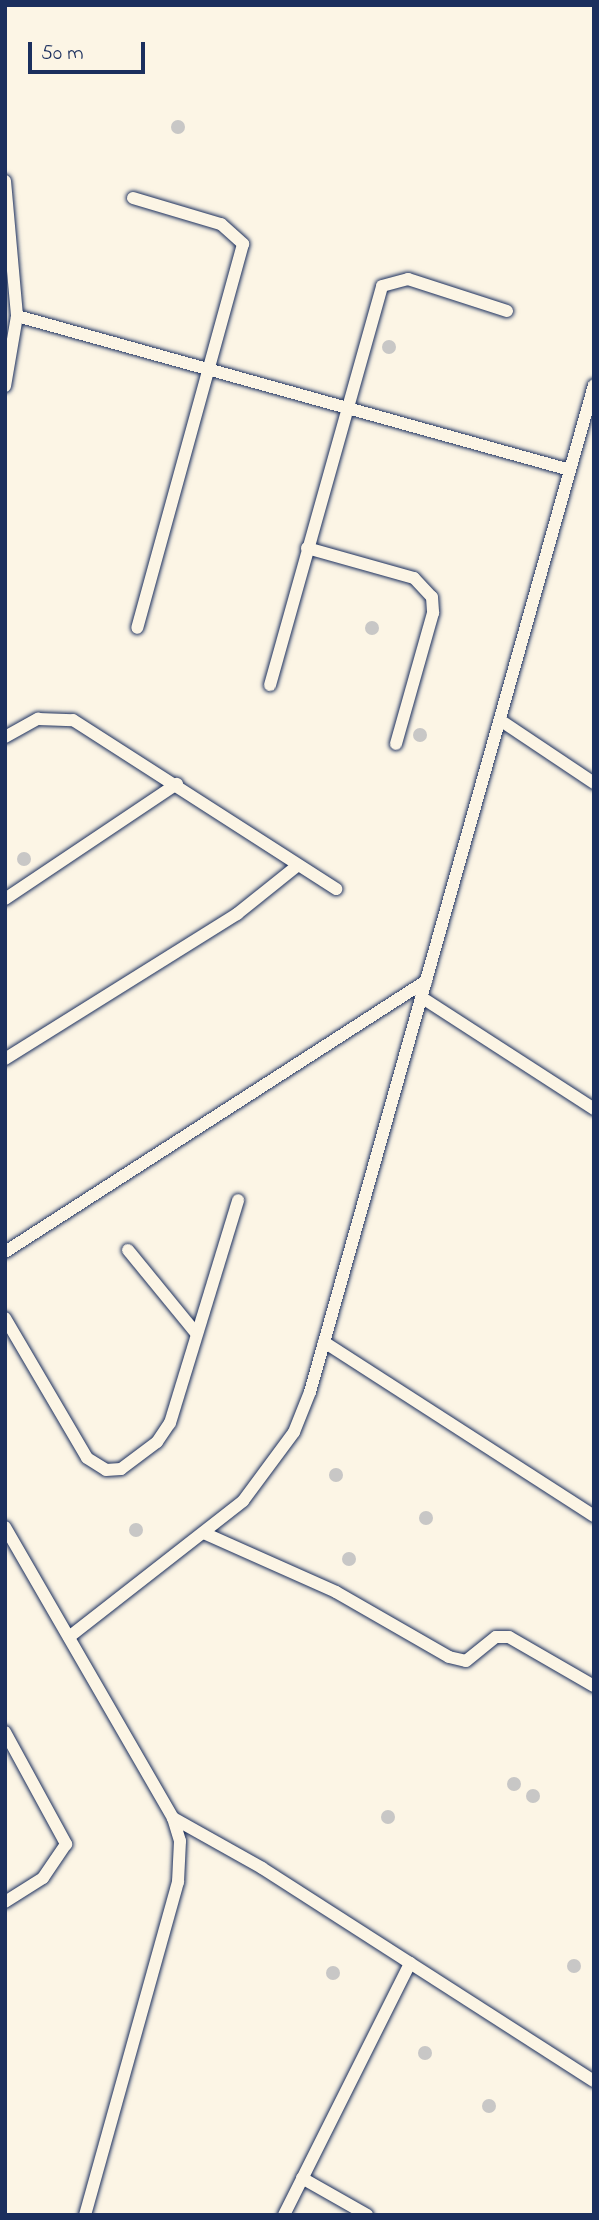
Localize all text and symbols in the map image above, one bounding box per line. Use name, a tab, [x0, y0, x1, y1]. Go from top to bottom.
scale bar	[32, 28, 149, 72]
text: 50 m	[41, 39, 84, 69]

